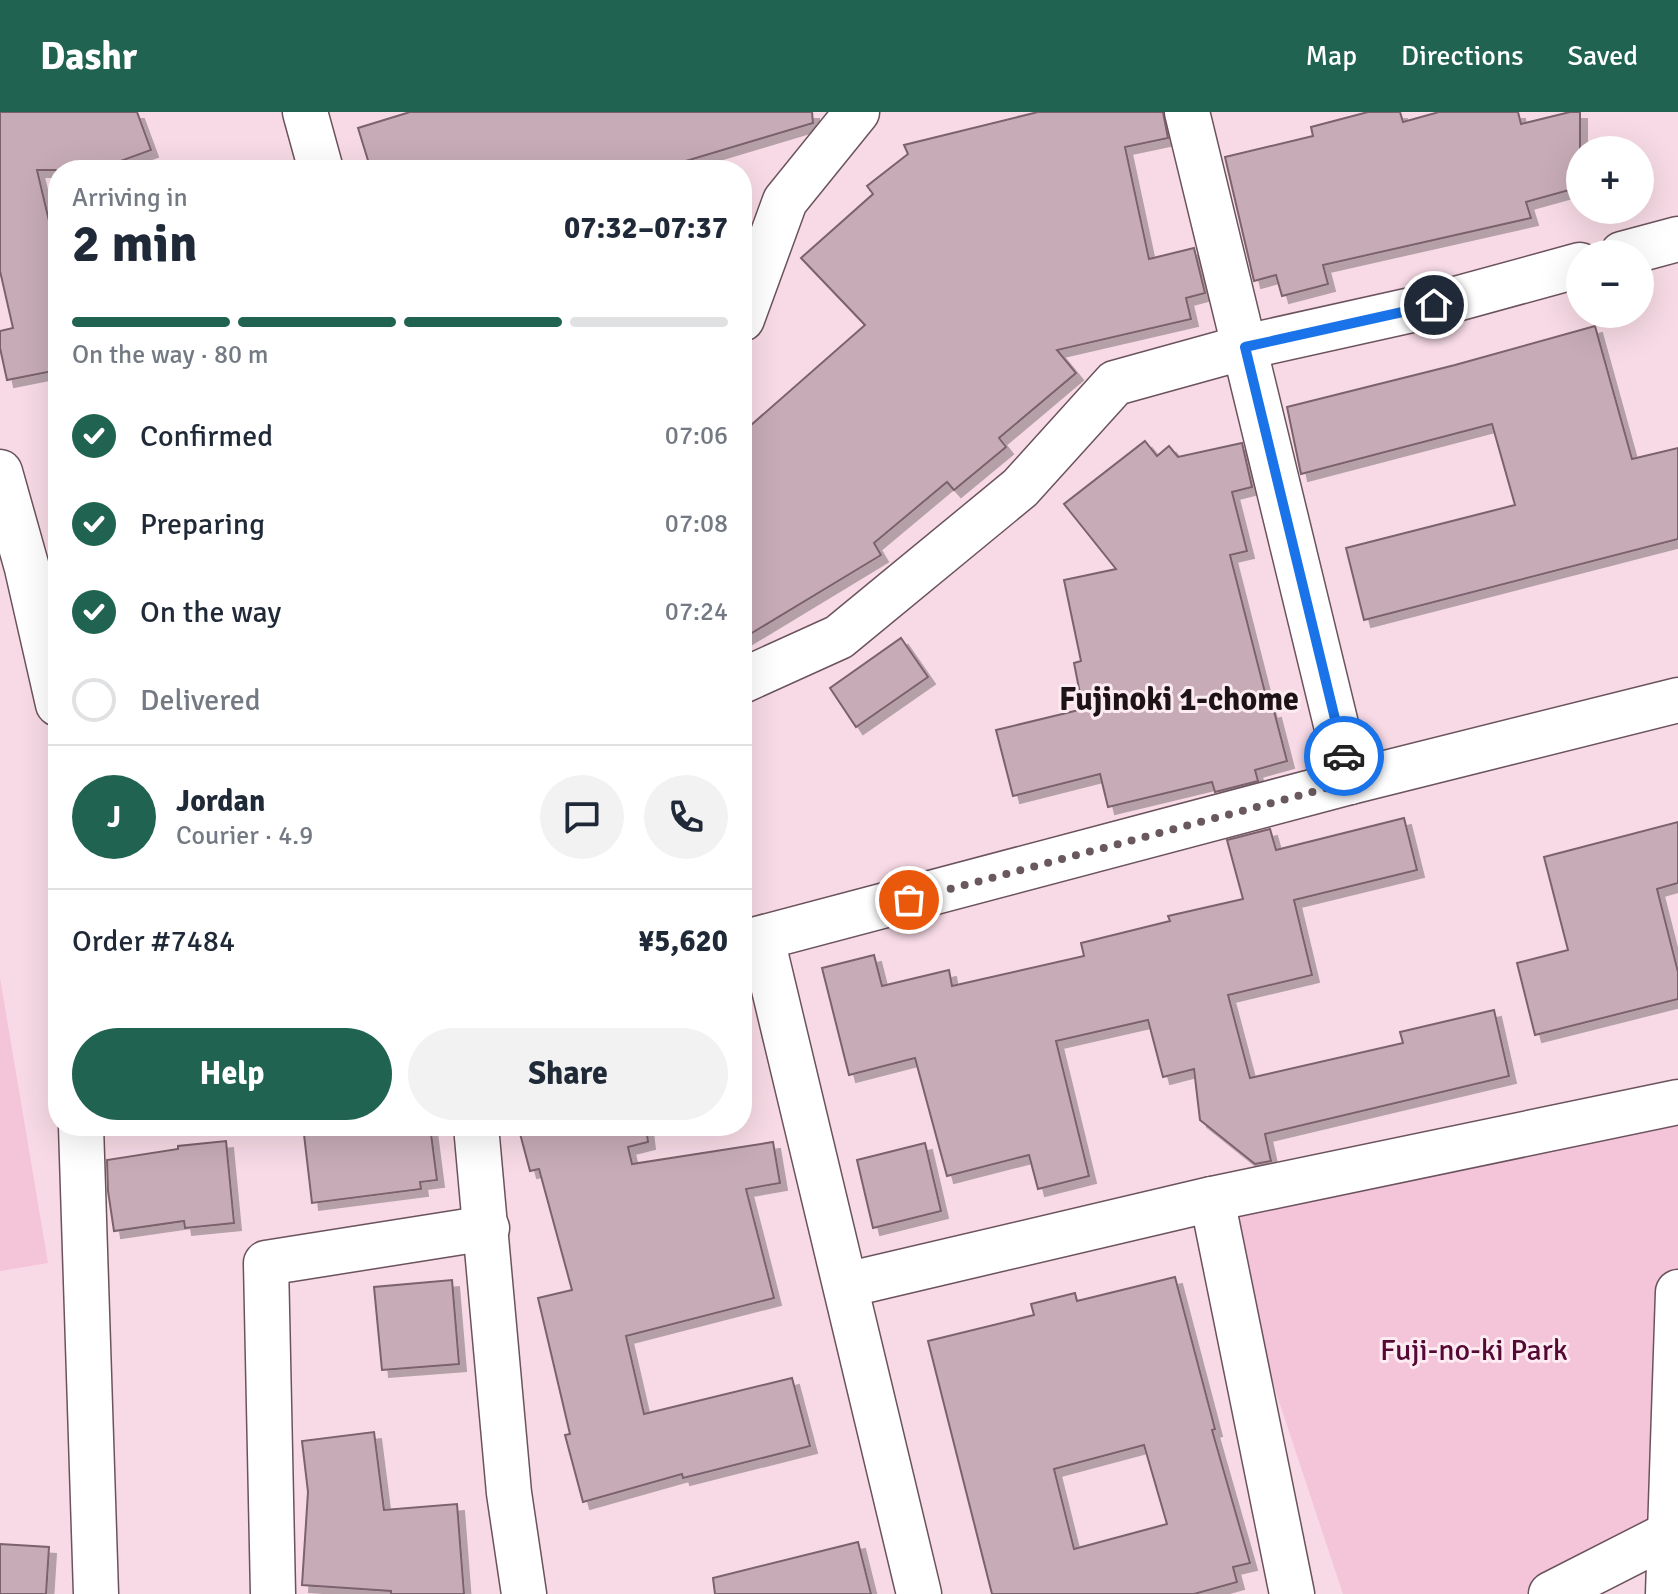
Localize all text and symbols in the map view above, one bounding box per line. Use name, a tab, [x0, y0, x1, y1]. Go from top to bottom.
text: Dashr	[40, 33, 137, 80]
text: Map	[1305, 39, 1357, 73]
text: Directions	[1401, 39, 1523, 73]
text: Saved	[1567, 39, 1638, 73]
map controls	[1566, 136, 1654, 328]
button: +	[1566, 136, 1654, 224]
text: Arriving in	[72, 182, 188, 214]
text: 07:32–07:37	[564, 210, 728, 247]
text: 2 min	[72, 212, 198, 276]
button: −	[1566, 240, 1654, 328]
pin	[1400, 271, 1468, 339]
icon: home	[1412, 283, 1456, 327]
text: On the way · 80 m	[72, 339, 268, 371]
icon: check	[72, 414, 116, 458]
text: Confirmed	[140, 418, 273, 455]
text: 07:06	[665, 420, 728, 452]
icon: check	[72, 502, 116, 546]
text: Preparing	[140, 506, 265, 543]
text: 07:08	[665, 508, 728, 540]
icon: check	[72, 590, 116, 634]
text: On the way	[140, 594, 281, 631]
text: 07:24	[665, 596, 728, 628]
district label: Fujinoki 1-chome	[1059, 680, 1299, 719]
text: Delivered	[140, 682, 261, 719]
courier	[1304, 716, 1384, 796]
icon: car	[1322, 734, 1366, 778]
button: chat	[540, 775, 624, 859]
button: phone	[644, 775, 728, 859]
text: Jordan	[176, 783, 265, 820]
text: J	[107, 799, 121, 836]
text: Courier · 4.9	[176, 820, 313, 852]
pin	[875, 866, 943, 934]
icon: bag	[887, 878, 931, 922]
text: Order #7484	[72, 923, 235, 960]
text: ¥5,620	[638, 923, 728, 960]
button: Help	[72, 1028, 392, 1120]
button: Share	[408, 1028, 728, 1120]
park label: Fuji-no-ki Park	[1380, 1332, 1568, 1369]

